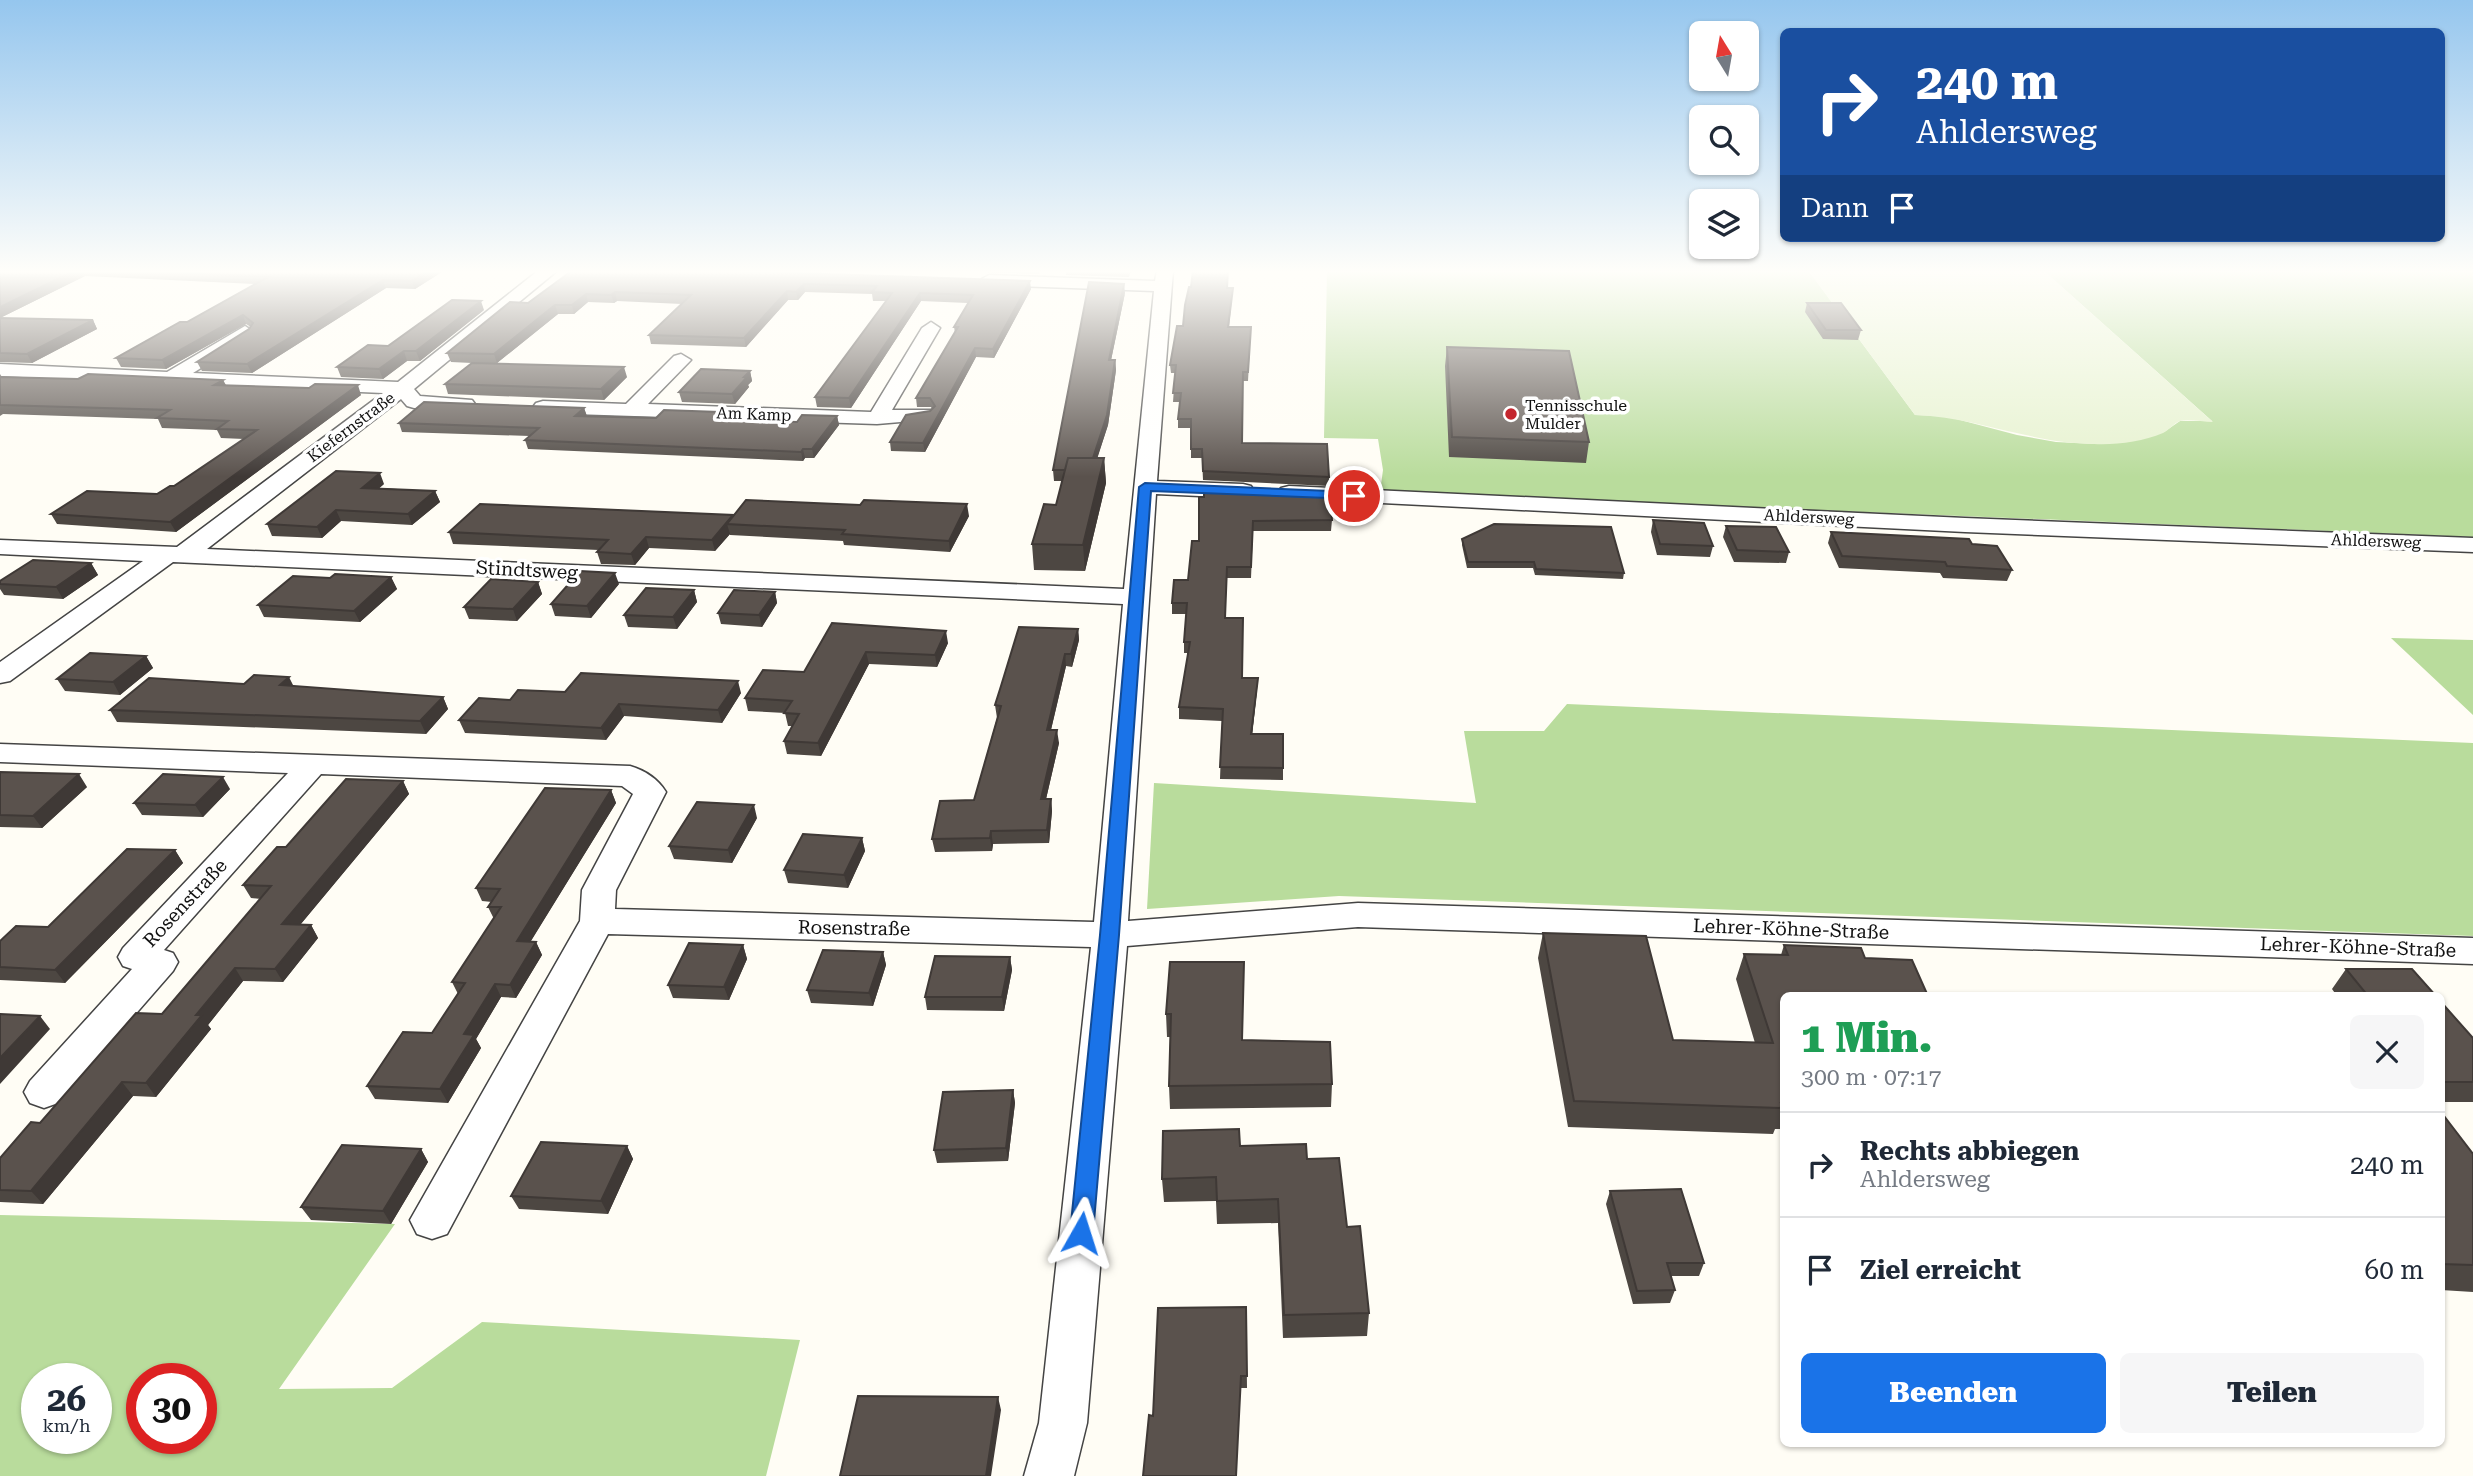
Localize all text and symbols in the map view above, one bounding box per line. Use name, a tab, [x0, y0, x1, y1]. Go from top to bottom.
north arrow	[1689, 21, 1759, 91]
map controls	[1689, 21, 1759, 259]
text: 240 m	[1916, 54, 2058, 111]
icon: right	[1801, 56, 1892, 147]
button: search	[1689, 105, 1759, 175]
text: Ahldersweg	[1916, 113, 2097, 151]
button: layers	[1689, 189, 1759, 259]
icon: arrive	[1883, 189, 1921, 227]
text: Dann	[1801, 193, 1869, 223]
street label: Kiefernstraße	[303, 388, 399, 466]
place label: Tennisschule Mulder	[1525, 396, 1627, 433]
street label: Am Kamp	[716, 403, 792, 425]
marker: Tennisschule Mulder	[1503, 406, 1519, 422]
pin	[1324, 466, 1384, 526]
icon: arrive	[1335, 477, 1373, 515]
street label: Ahldersweg	[1763, 505, 1855, 529]
street label: Ahldersweg	[2331, 530, 2422, 552]
street label: Stindtsweg	[476, 556, 579, 584]
street label: Rosenstraße	[138, 854, 232, 952]
street label: Lehrer-Köhne-Straße	[1693, 914, 1889, 944]
street label: Rosenstraße	[798, 916, 910, 940]
street label: Lehrer-Köhne-Straße	[2260, 932, 2456, 962]
text: 1 Min.	[1801, 1013, 1933, 1062]
button: close	[2350, 1015, 2424, 1089]
text: 300 m · 07:17	[1801, 1064, 1941, 1091]
text: Rechts abbiegen	[1860, 1136, 2079, 1166]
icon: right	[1801, 1146, 1839, 1184]
text: 240 m	[2350, 1150, 2424, 1180]
text: Ahldersweg	[1860, 1166, 1990, 1193]
position arrow	[1044, 1196, 1118, 1270]
icon: arrive	[1801, 1251, 1839, 1289]
text: Ziel erreicht	[1860, 1255, 2021, 1285]
text: 60 m	[2365, 1255, 2424, 1285]
button: Beenden	[1801, 1353, 2106, 1433]
button: Teilen	[2120, 1353, 2424, 1433]
speed limit sign: 30	[126, 1363, 217, 1454]
text: 26	[47, 1379, 86, 1420]
text: km/h	[42, 1415, 91, 1436]

